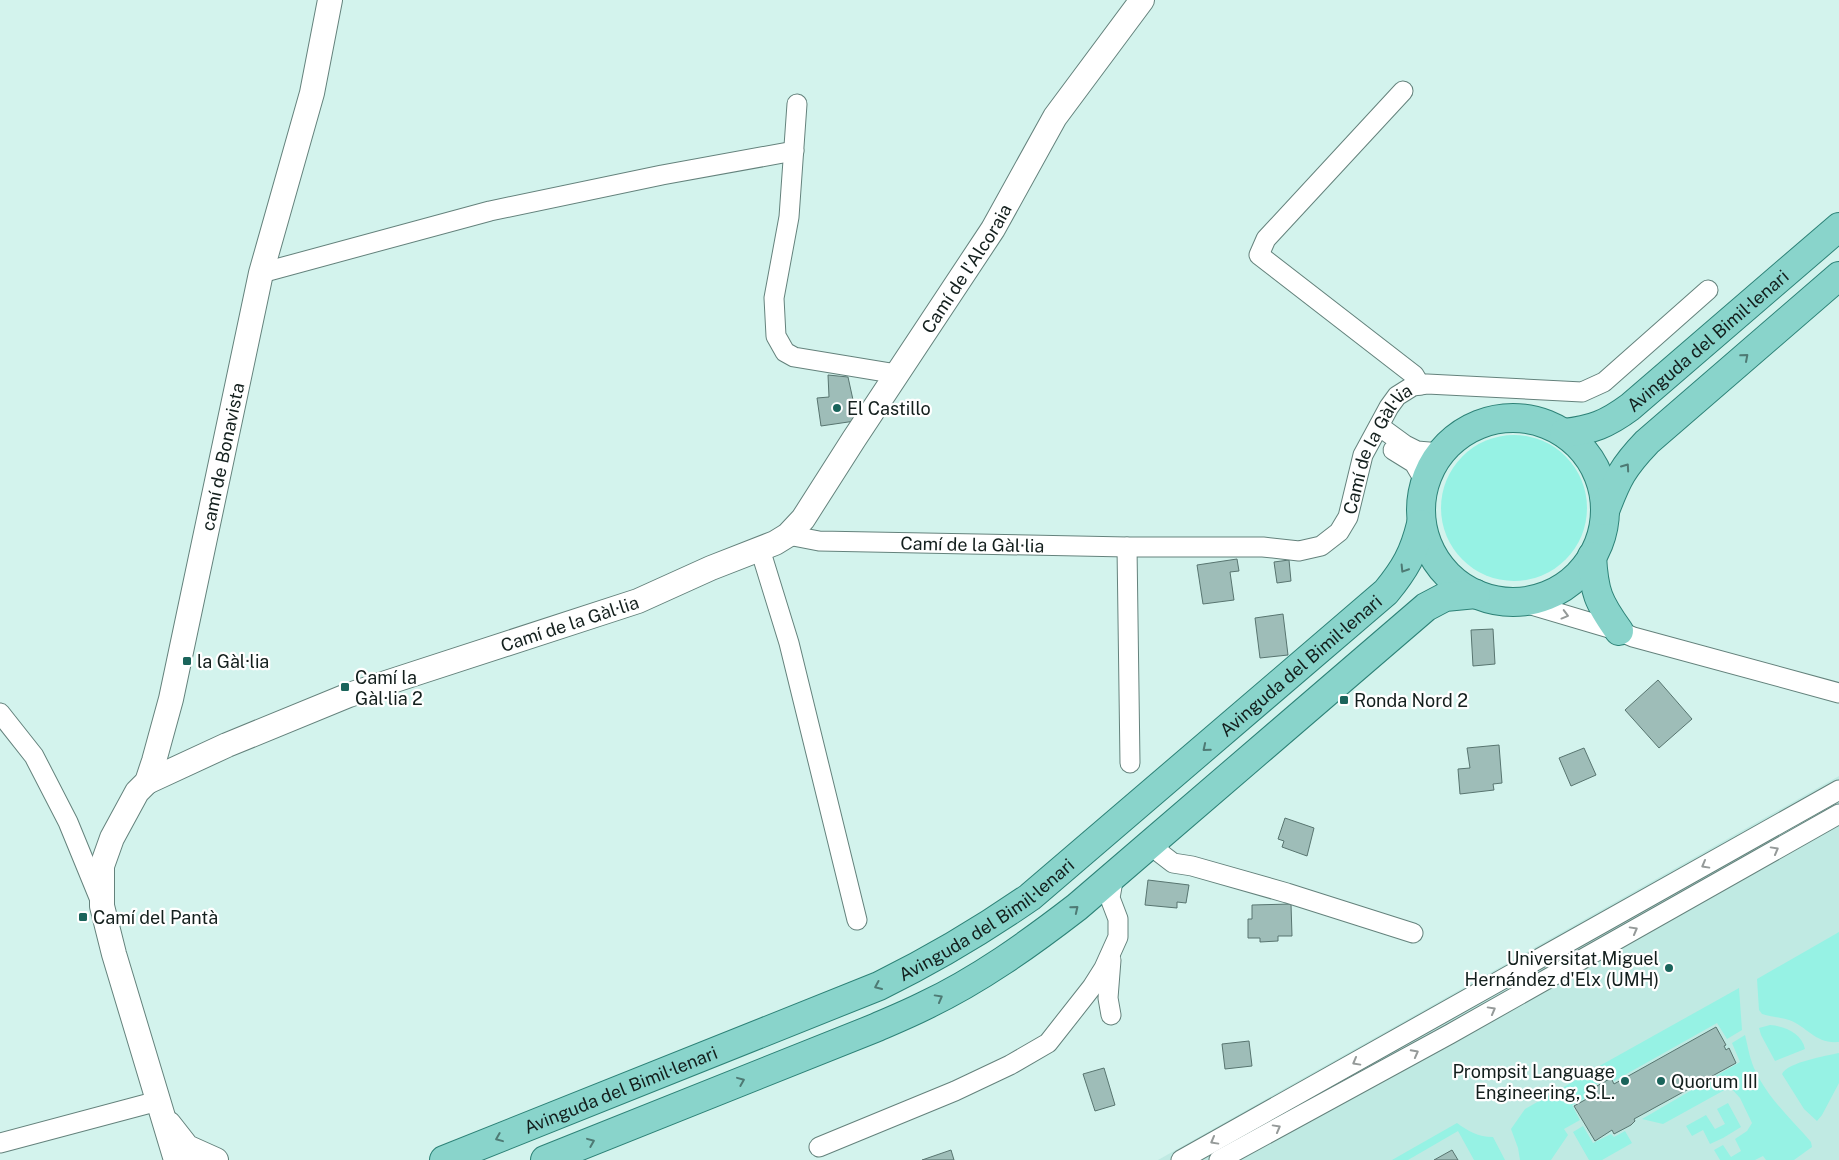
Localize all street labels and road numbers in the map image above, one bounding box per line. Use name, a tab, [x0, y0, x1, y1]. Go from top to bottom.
street label: Camí de l'Alcoraia	[917, 200, 1015, 337]
street label: Avinguda del Bimil·lenari	[1622, 265, 1792, 416]
street label: Camí de la Gàl·lia	[1339, 379, 1416, 516]
street label: camí de Bonavista	[196, 381, 248, 532]
street label: Camí de la Gàl·lia	[900, 532, 1045, 556]
street label: Avinguda del Bimil·lenari	[1215, 590, 1386, 740]
street label: Camí de la Gàl·lia	[498, 591, 641, 655]
street label: Avinguda del Bimil·lenari	[895, 854, 1078, 985]
street label: Avinguda del Bimil·lenari	[521, 1041, 720, 1138]

